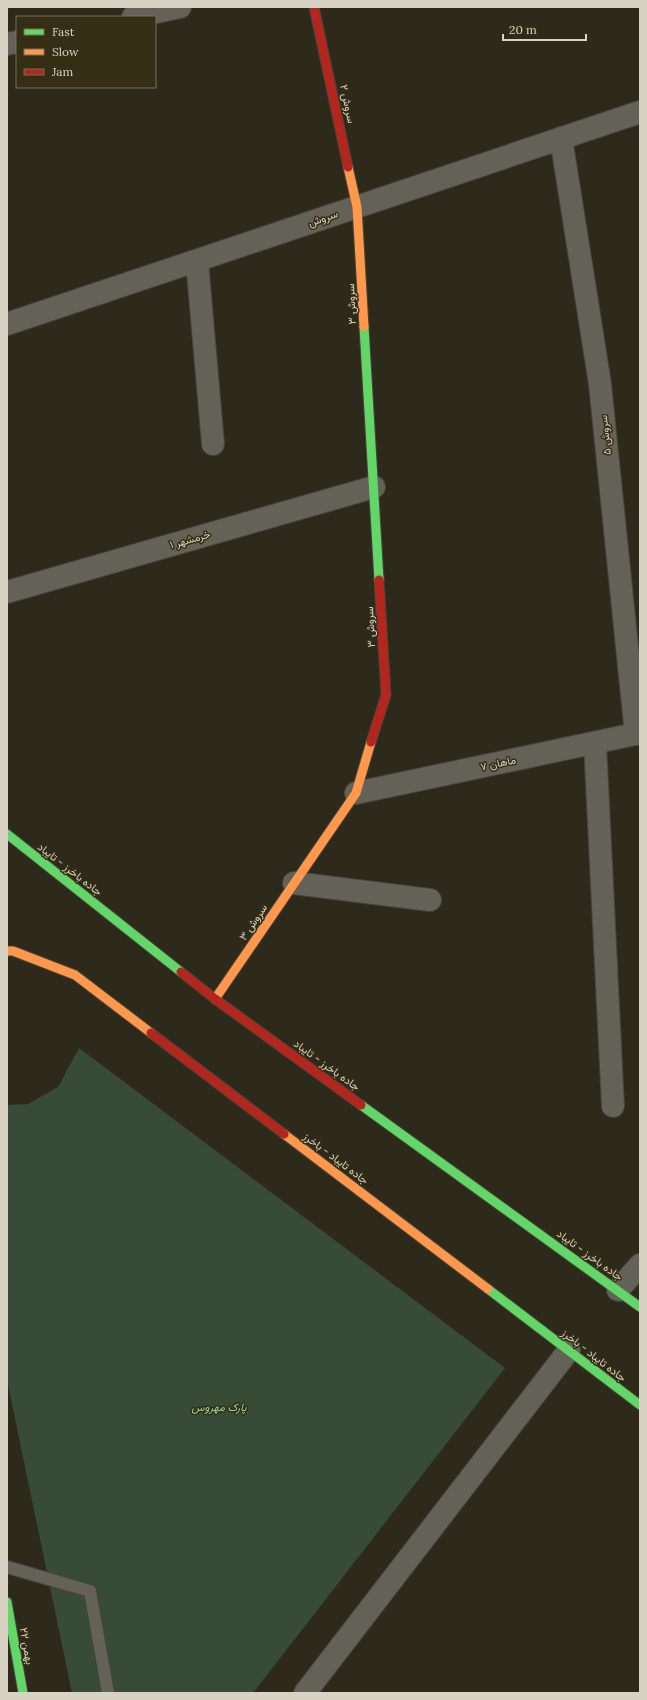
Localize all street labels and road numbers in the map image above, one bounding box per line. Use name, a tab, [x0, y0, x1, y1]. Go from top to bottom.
street label: سروش ۲	[337, 83, 359, 125]
street label: سروش	[306, 206, 340, 230]
street label: سروش ۳	[343, 283, 359, 325]
street label: سروش ۵	[596, 414, 614, 456]
street label: خرمشهر ۱	[168, 527, 212, 551]
street label: سروش ۳	[362, 606, 378, 648]
street label: ماهان ۷	[479, 752, 517, 774]
street label: جاده باخرز - تایباد	[35, 839, 105, 899]
street label: سروش ۳	[236, 901, 270, 943]
street label: جاده باخرز - تایباد	[291, 1036, 363, 1094]
street label: جاده تایباد - باخرز	[300, 1128, 371, 1187]
street label: جاده باخرز - تایباد	[554, 1226, 626, 1284]
street label: جاده تایباد - باخرز	[558, 1325, 629, 1385]
street label: ۲۲ بهمن	[17, 1626, 37, 1666]

